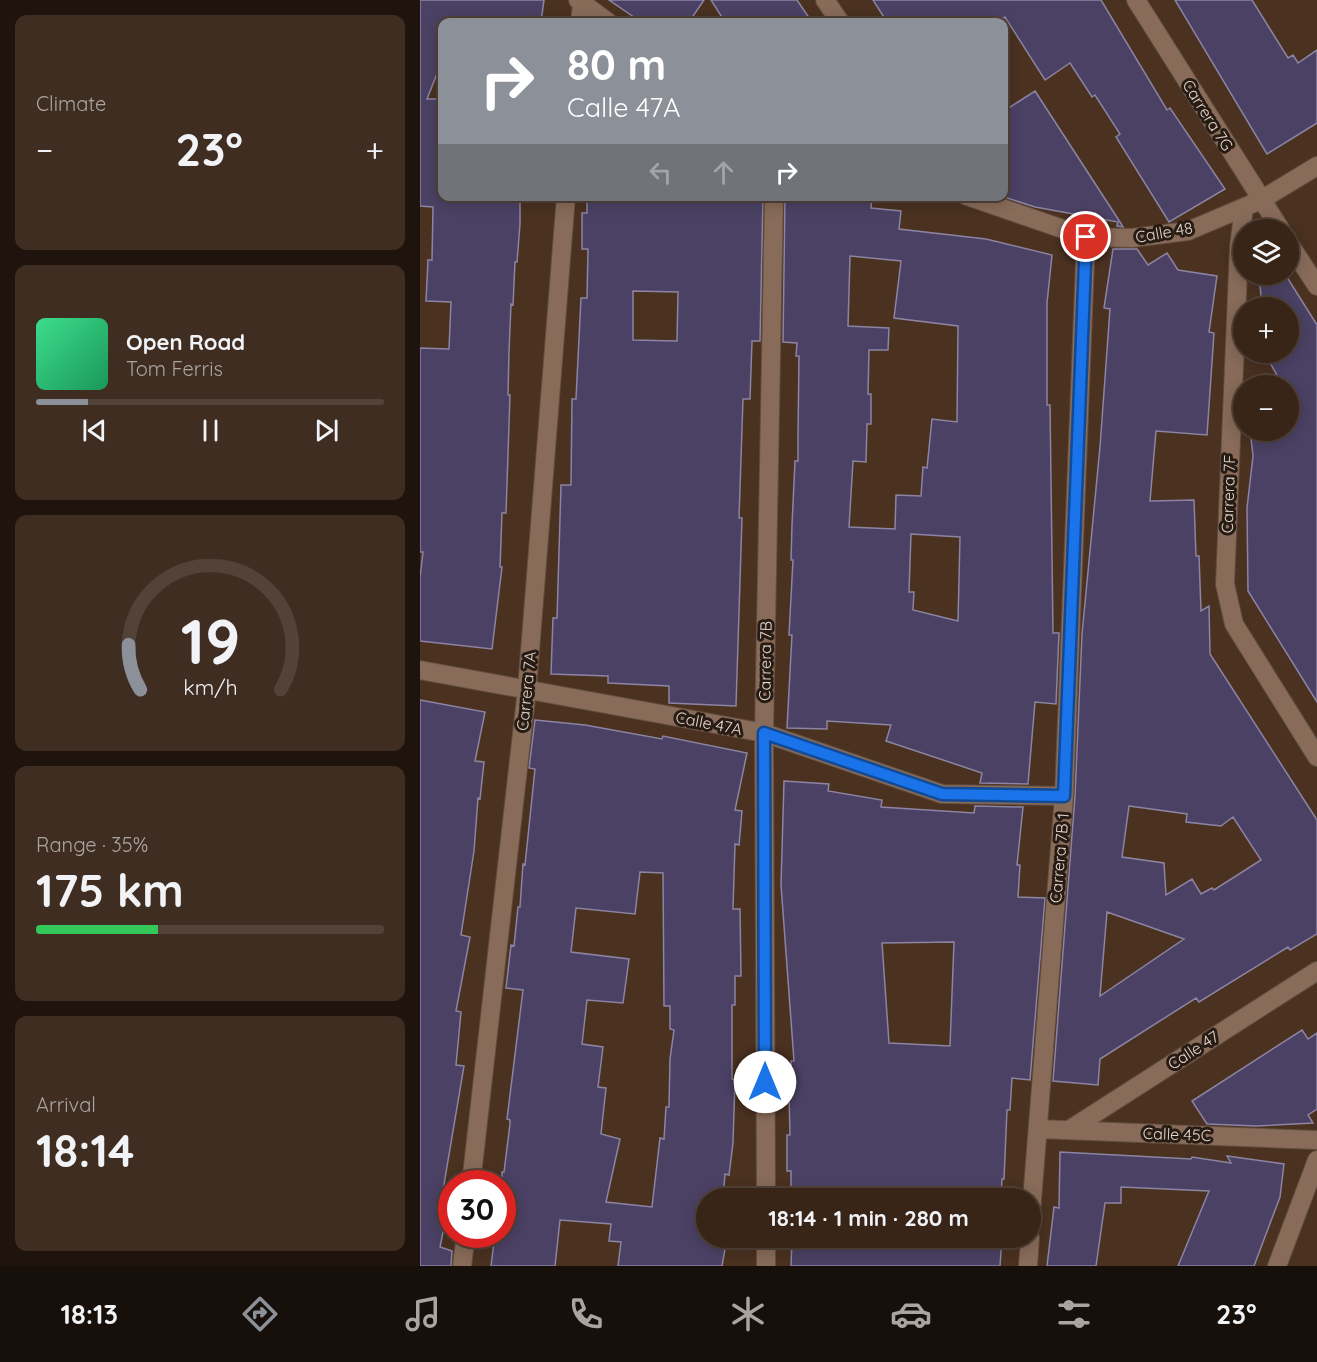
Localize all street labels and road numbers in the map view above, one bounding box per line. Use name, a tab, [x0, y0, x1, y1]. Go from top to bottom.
street label: Carrera 7G	[1178, 76, 1238, 154]
street label: Calle 48	[1134, 217, 1194, 247]
street label: Carrera 7F	[1217, 454, 1239, 534]
street label: Carrera 7B	[754, 621, 776, 701]
street label: Carrera 7A	[512, 650, 540, 732]
street label: Calle 47A	[674, 707, 744, 739]
street label: Carrera 7B 1	[1045, 812, 1073, 904]
street label: Calle 47	[1164, 1026, 1222, 1074]
street label: Calle 45C	[1142, 1123, 1212, 1145]

